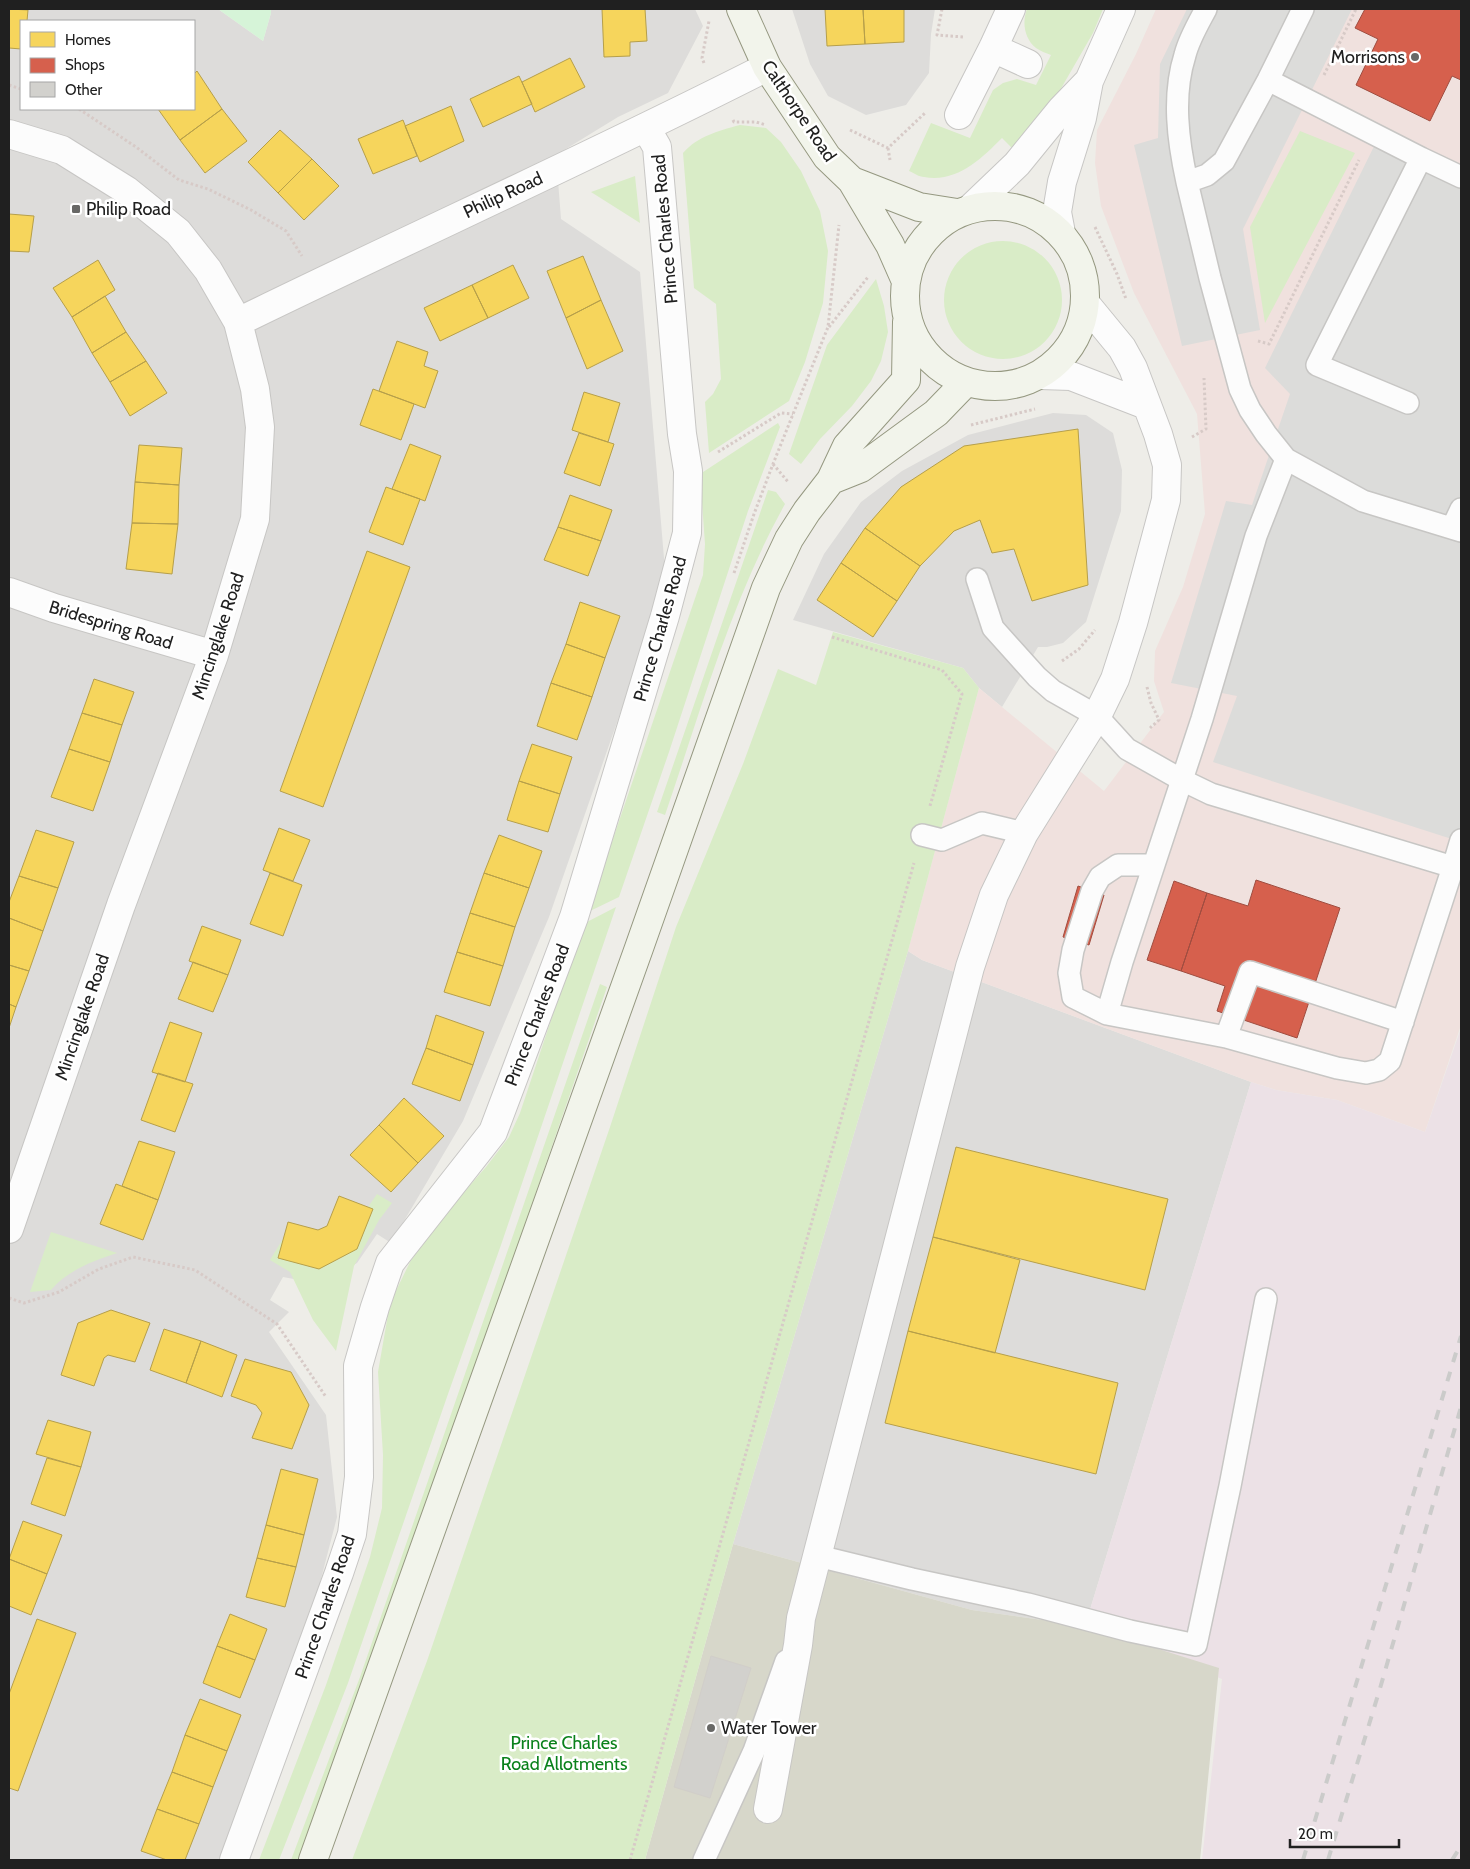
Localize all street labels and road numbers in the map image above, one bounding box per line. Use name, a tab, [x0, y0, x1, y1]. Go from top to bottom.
street label: Calthorpe Road	[757, 56, 841, 166]
street label: Prince Charles Road	[647, 153, 683, 305]
street label: Philip Road	[460, 167, 546, 223]
street label: Prince Charles Road	[629, 554, 691, 704]
street label: Mincinglake Road	[187, 570, 249, 702]
street label: Bridespring Road	[46, 596, 176, 654]
street label: Prince Charles Road	[500, 941, 574, 1089]
street label: Mincinglake Road	[50, 951, 114, 1083]
street label: Prince Charles Road	[290, 1532, 360, 1682]

